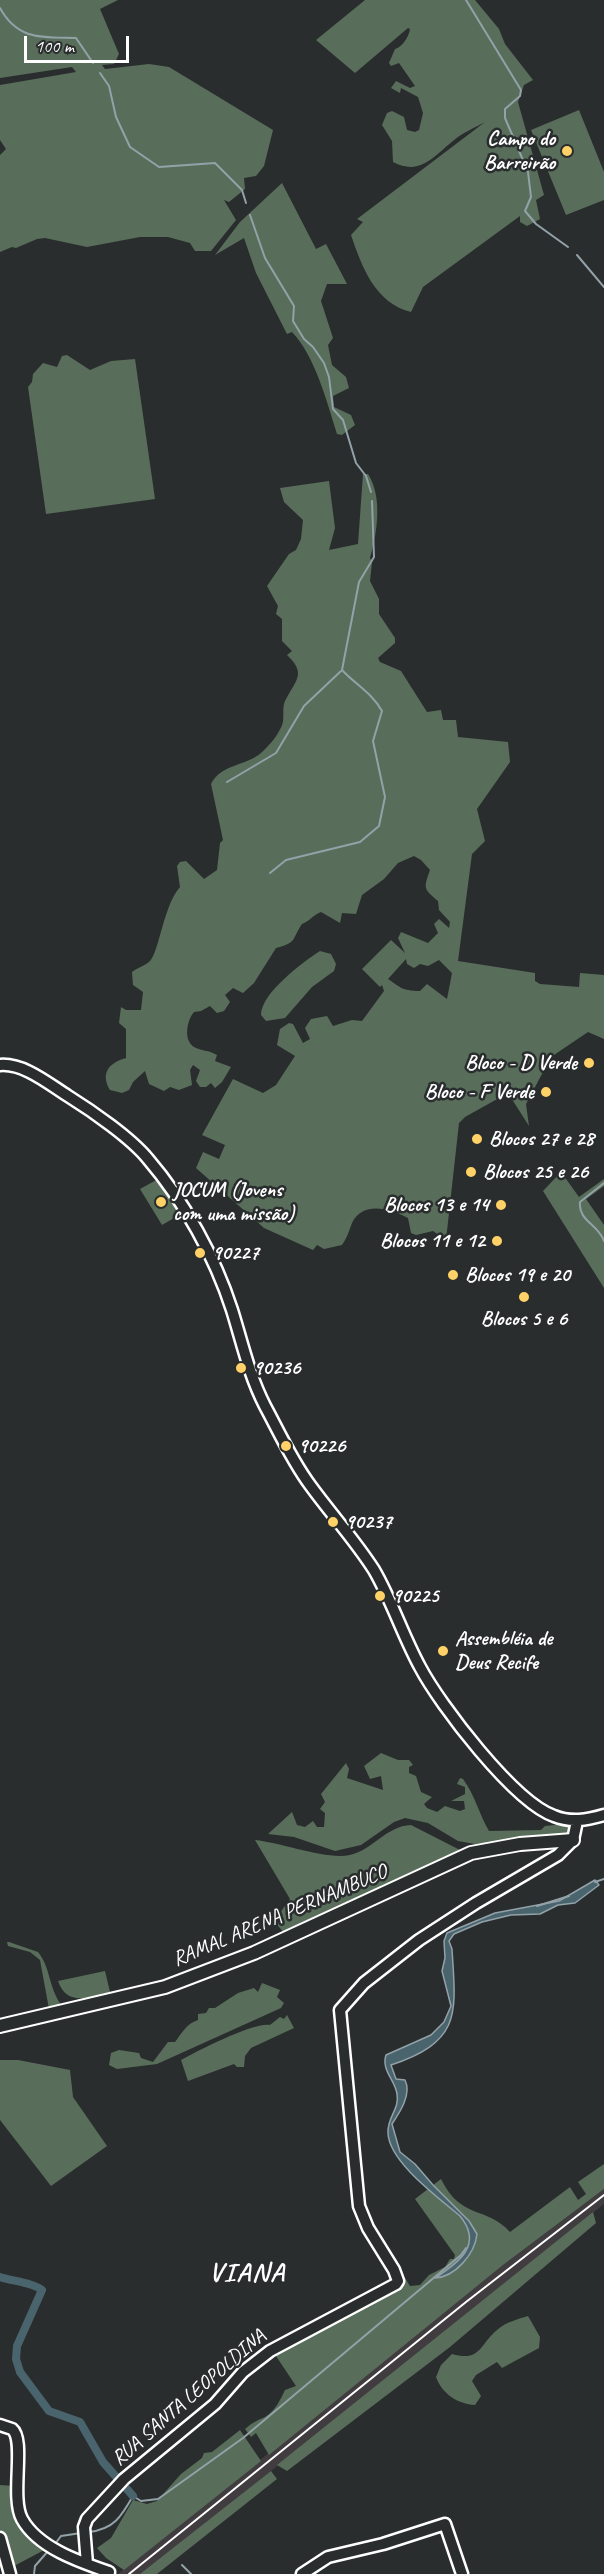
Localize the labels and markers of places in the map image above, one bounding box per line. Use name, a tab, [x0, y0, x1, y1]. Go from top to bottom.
place label: Campo do Barreirão	[484, 126, 555, 176]
marker: Campo do Barreirão	[560, 144, 574, 158]
place label: Bloco - D Verde	[465, 1050, 577, 1076]
marker: Bloco - D Verde	[582, 1056, 596, 1070]
place label: Bloco - F Verde	[425, 1079, 534, 1105]
marker: Bloco - F Verde	[539, 1085, 553, 1099]
place label: Blocos 27 e 28	[489, 1126, 594, 1152]
marker: Blocos 27 e 28	[470, 1132, 484, 1146]
place label: Blocos 25 e 26	[483, 1159, 588, 1185]
marker: Blocos 25 e 26	[464, 1165, 478, 1179]
place label: JOCUM (Jovens com uma missão)	[173, 1177, 294, 1227]
place label: Blocos 13 e 14	[384, 1192, 489, 1218]
marker: JOCUM (Jovens com uma missão)	[154, 1195, 168, 1209]
marker: Blocos 13 e 14	[494, 1198, 508, 1212]
place label: Blocos 11 e 12	[380, 1228, 485, 1254]
marker: Blocos 11 e 12	[490, 1234, 504, 1248]
place label: 90227	[212, 1240, 259, 1266]
marker: 90227	[193, 1246, 207, 1260]
place label: Blocos 19 e 20	[465, 1262, 570, 1288]
marker: Blocos 19 e 20	[446, 1268, 460, 1282]
marker: Blocos 5 e 6	[517, 1290, 531, 1304]
place label: Blocos 5 e 6	[481, 1306, 567, 1332]
place label: 90236	[253, 1355, 300, 1381]
marker: 90236	[234, 1361, 248, 1375]
place label: 90226	[298, 1433, 345, 1459]
marker: 90226	[279, 1439, 293, 1453]
place label: 90237	[345, 1509, 392, 1535]
marker: 90237	[326, 1515, 340, 1529]
place label: 90225	[392, 1583, 439, 1609]
marker: 90225	[373, 1589, 387, 1603]
place label: Assembléia de Deus Recife	[455, 1626, 552, 1676]
marker: Assembléia de Deus Recife	[436, 1644, 450, 1658]

